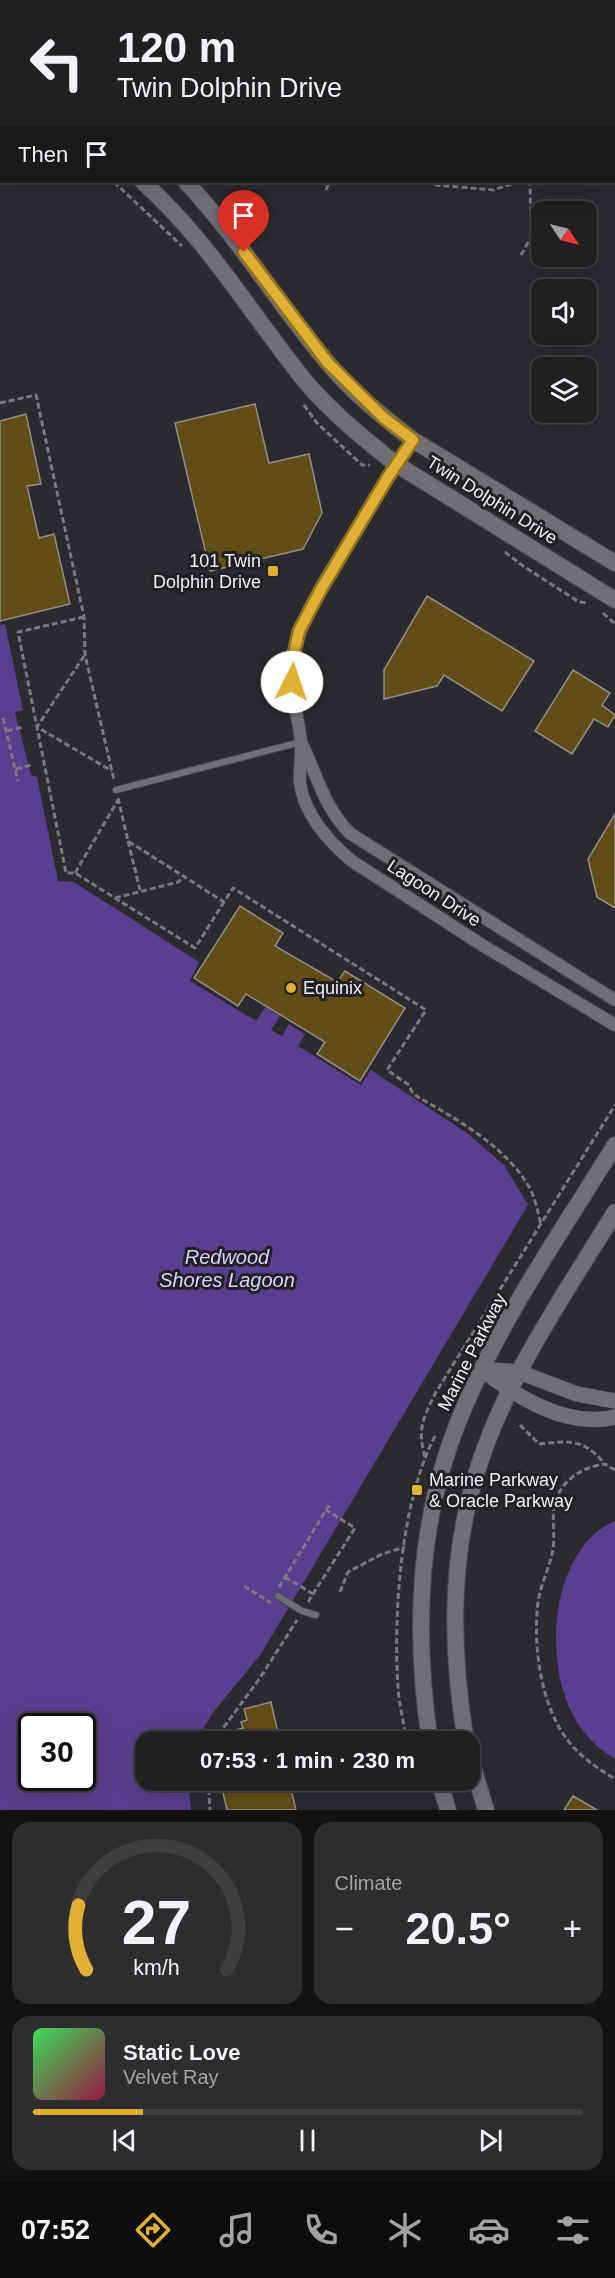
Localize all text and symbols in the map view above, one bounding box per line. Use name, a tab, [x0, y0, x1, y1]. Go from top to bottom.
icon: left	[18, 24, 96, 102]
text: 120 m	[117, 24, 236, 71]
text: Twin Dolphin Drive	[117, 73, 342, 103]
icon: arrive	[80, 138, 113, 171]
text: Then	[18, 142, 68, 167]
pin	[218, 190, 269, 252]
icon: arrive	[227, 199, 260, 232]
north arrow	[531, 201, 597, 267]
map controls	[531, 201, 597, 423]
button: sound	[531, 279, 597, 345]
button: layers	[531, 357, 597, 423]
street label: Twin Dolphin Drive	[423, 452, 561, 548]
place label: 101 Twin Dolphin Drive	[153, 551, 261, 592]
marker: 101 Twin Dolphin Drive	[266, 564, 280, 578]
position arrow	[260, 650, 324, 714]
street label: Lagoon Drive	[384, 855, 484, 931]
place label: Equinix	[303, 978, 362, 998]
marker: Equinix	[284, 981, 298, 995]
water label: Redwood Shores Lagoon	[159, 1246, 295, 1291]
street label: Marine Parkway	[434, 1290, 510, 1414]
place label: Marine Parkway & Oracle Parkway	[429, 1470, 573, 1511]
marker: Marine Parkway & Oracle Parkway	[410, 1483, 424, 1497]
speed limit sign: 30	[18, 1713, 96, 1791]
text: 07:53 · 1 min · 230 m	[200, 1748, 415, 1773]
text: Climate	[335, 1872, 402, 1894]
text: 27	[122, 1888, 191, 1957]
text: 20.5°	[405, 1903, 511, 1954]
text: −	[335, 1910, 354, 1947]
text: +	[563, 1910, 582, 1947]
text: km/h	[134, 1956, 180, 1980]
text: Static Love	[123, 2040, 240, 2065]
text: Velvet Ray	[123, 2066, 219, 2088]
icon: previous	[108, 2124, 141, 2157]
icon: pause	[291, 2124, 324, 2157]
icon: next	[474, 2124, 507, 2157]
icon: directions	[132, 2209, 174, 2251]
icon: music	[216, 2209, 258, 2251]
icon: phone	[300, 2209, 342, 2251]
icon: climate	[384, 2209, 426, 2251]
icon: car	[468, 2209, 510, 2251]
icon: filters	[552, 2209, 594, 2251]
text: 07:52	[21, 2215, 90, 2245]

